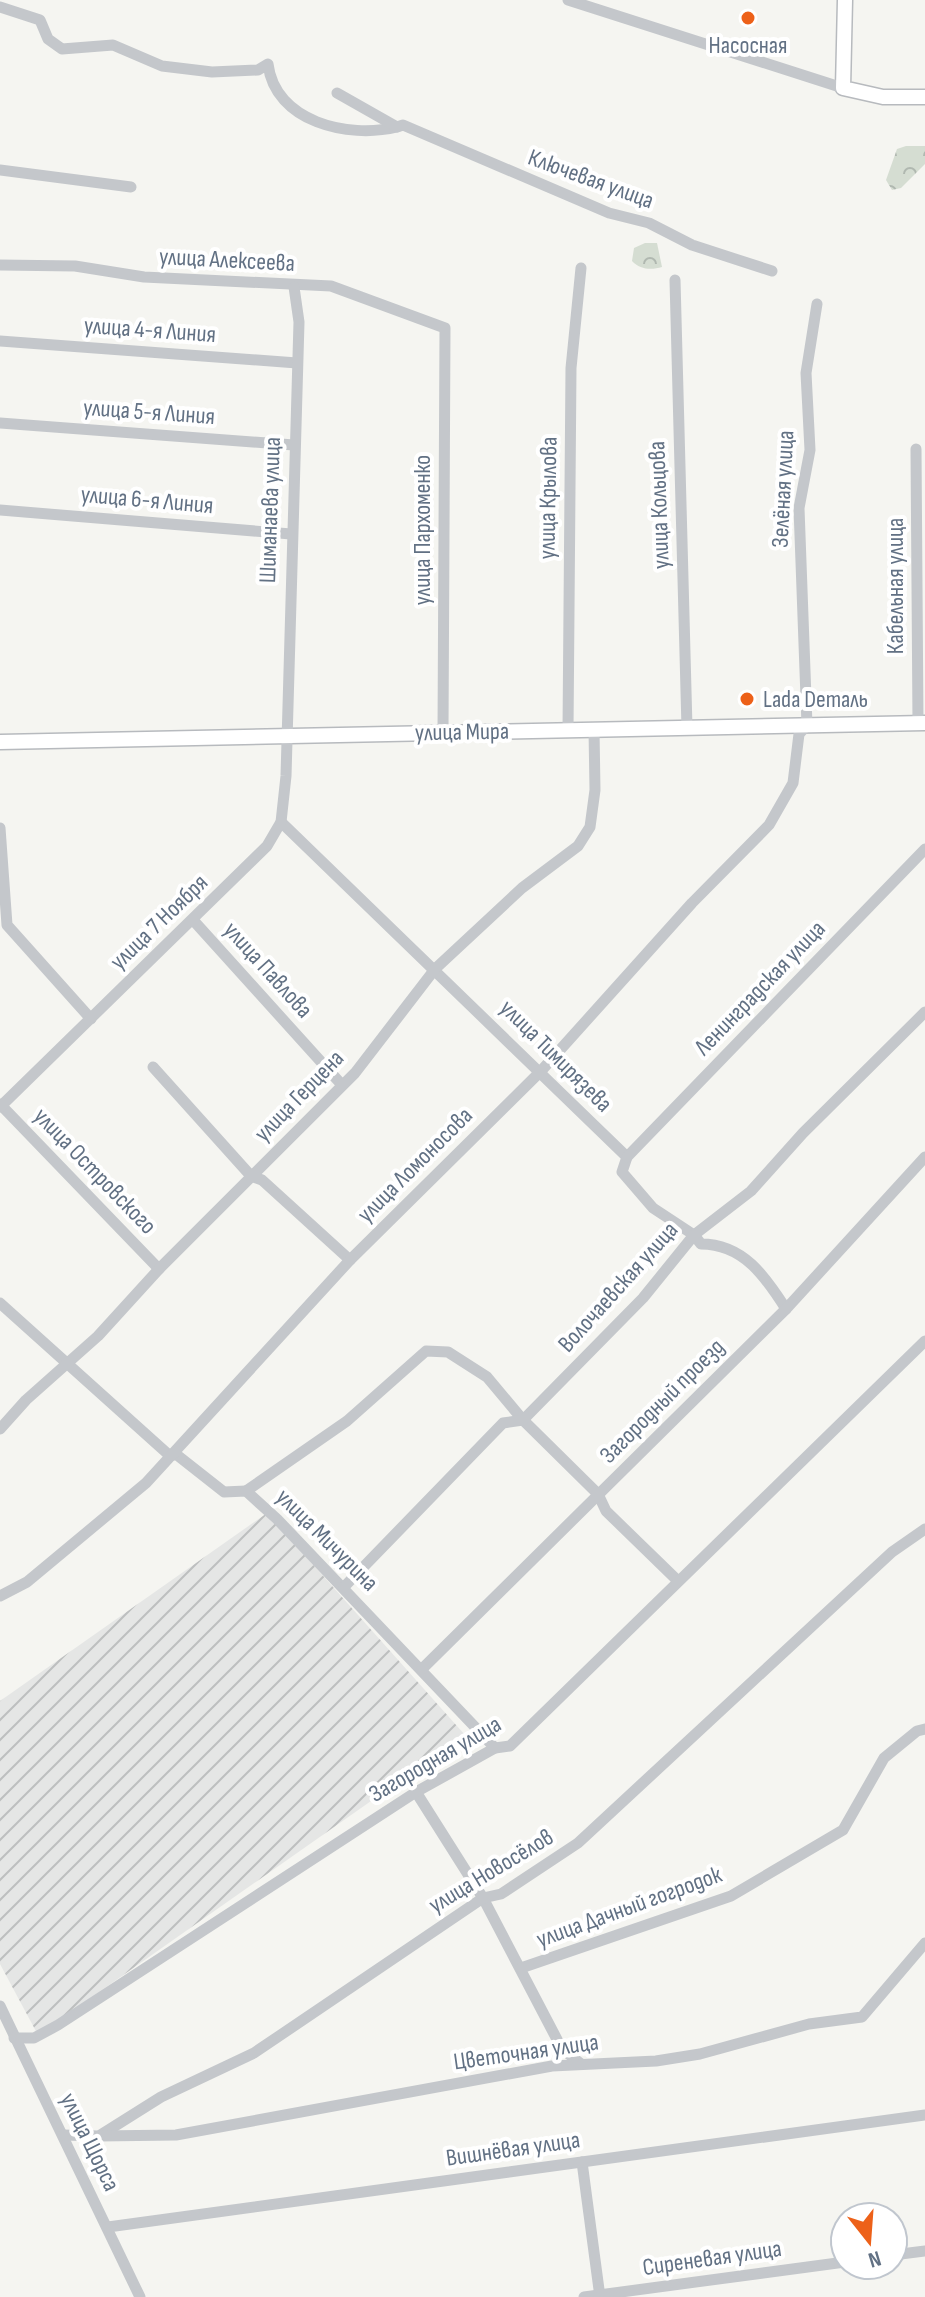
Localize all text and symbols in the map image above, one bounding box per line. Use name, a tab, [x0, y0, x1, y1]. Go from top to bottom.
marker: Насосная	[739, 9, 757, 27]
place label: Насосная	[708, 31, 788, 60]
street label: Ключевая улица	[524, 143, 658, 215]
street label: улица Алексеева	[158, 242, 296, 278]
street label: улица 4-я Линия	[83, 311, 217, 349]
street label: улица 5-я Линия	[82, 393, 216, 431]
street label: Зелёная улица	[765, 429, 801, 549]
street label: Шиманаева улица	[253, 436, 287, 584]
street label: улица Крылова	[532, 436, 564, 560]
street label: улица Кольцова	[642, 441, 676, 569]
street label: улица Пархоменко	[408, 455, 437, 605]
street label: улица 6-я Линия	[80, 480, 214, 520]
street label: Кабельная улица	[881, 518, 910, 654]
place label: Lada Dеталь	[763, 685, 868, 714]
marker: Lada Dеталь	[738, 690, 756, 708]
street label: улица Мира	[415, 717, 509, 747]
street label: улица 7 Ноября	[104, 868, 214, 976]
street label: Ленинградская улица	[688, 915, 832, 1062]
street label: улица Павлова	[217, 916, 319, 1024]
street label: улица Тимирязева	[494, 994, 618, 1118]
street label: улица Герцена	[248, 1044, 350, 1148]
street label: улица Ломоносова	[351, 1101, 479, 1229]
street label: улица Островского	[27, 1102, 163, 1240]
street label: Волочаевская улица	[552, 1216, 684, 1358]
street label: Загородный проезд	[594, 1333, 730, 1469]
street label: улица Мичурина	[270, 1483, 384, 1597]
street label: Загородная улица	[364, 1709, 506, 1809]
street label: улица Новосёлов	[423, 1822, 559, 1920]
street label: улица Дачный гогродок	[532, 1860, 726, 1954]
street label: Цветочная улица	[452, 2027, 600, 2077]
street label: улица Щорса	[54, 2088, 126, 2196]
street label: Вишнёвая улица	[444, 2125, 582, 2173]
north arrow	[829, 2201, 909, 2281]
street label: Сиреневая улица	[641, 2234, 783, 2282]
text: N	[865, 2244, 884, 2273]

